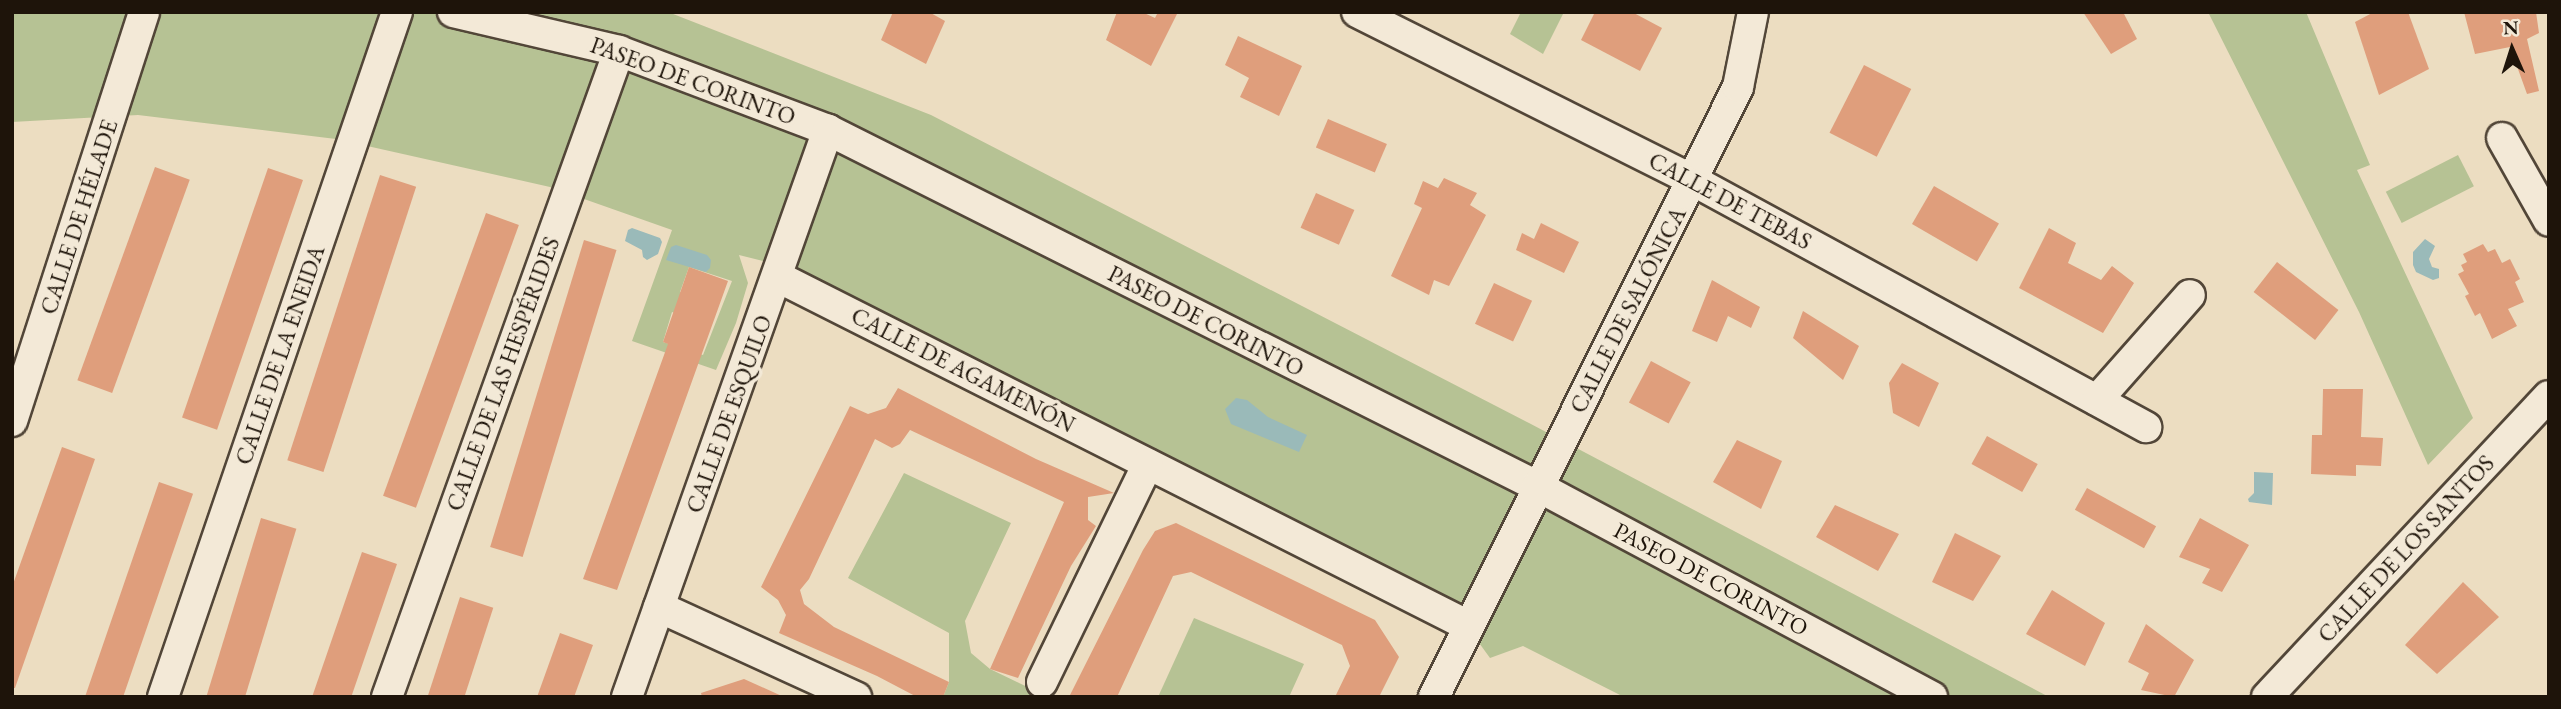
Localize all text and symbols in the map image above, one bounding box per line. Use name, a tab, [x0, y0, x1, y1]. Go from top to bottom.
north arrow	[2477, 14, 2547, 84]
text: N	[2503, 15, 2519, 40]
street label: PASEO DE CORINTO	[587, 31, 799, 131]
street label: CALLE DE HÉLADE	[35, 116, 123, 318]
street label: CALLE DE TEBAS	[1644, 147, 1816, 255]
street label: CALLE DE SALÓNICA	[1564, 202, 1692, 418]
street label: CALLE DE LAS HESPÉRIDES	[441, 233, 565, 515]
street label: CALLE DE LA ENEIDA	[229, 242, 331, 468]
street label: PASEO DE CORINTO	[1103, 260, 1309, 382]
street label: CALLE DE AGAMENÓN	[847, 302, 1079, 438]
street label: CALLE DE ESQUILO	[680, 311, 778, 517]
street label: CALLE DE LOS SANTOS	[2312, 450, 2500, 648]
street label: PASEO DE CORINTO	[1609, 516, 1813, 642]

